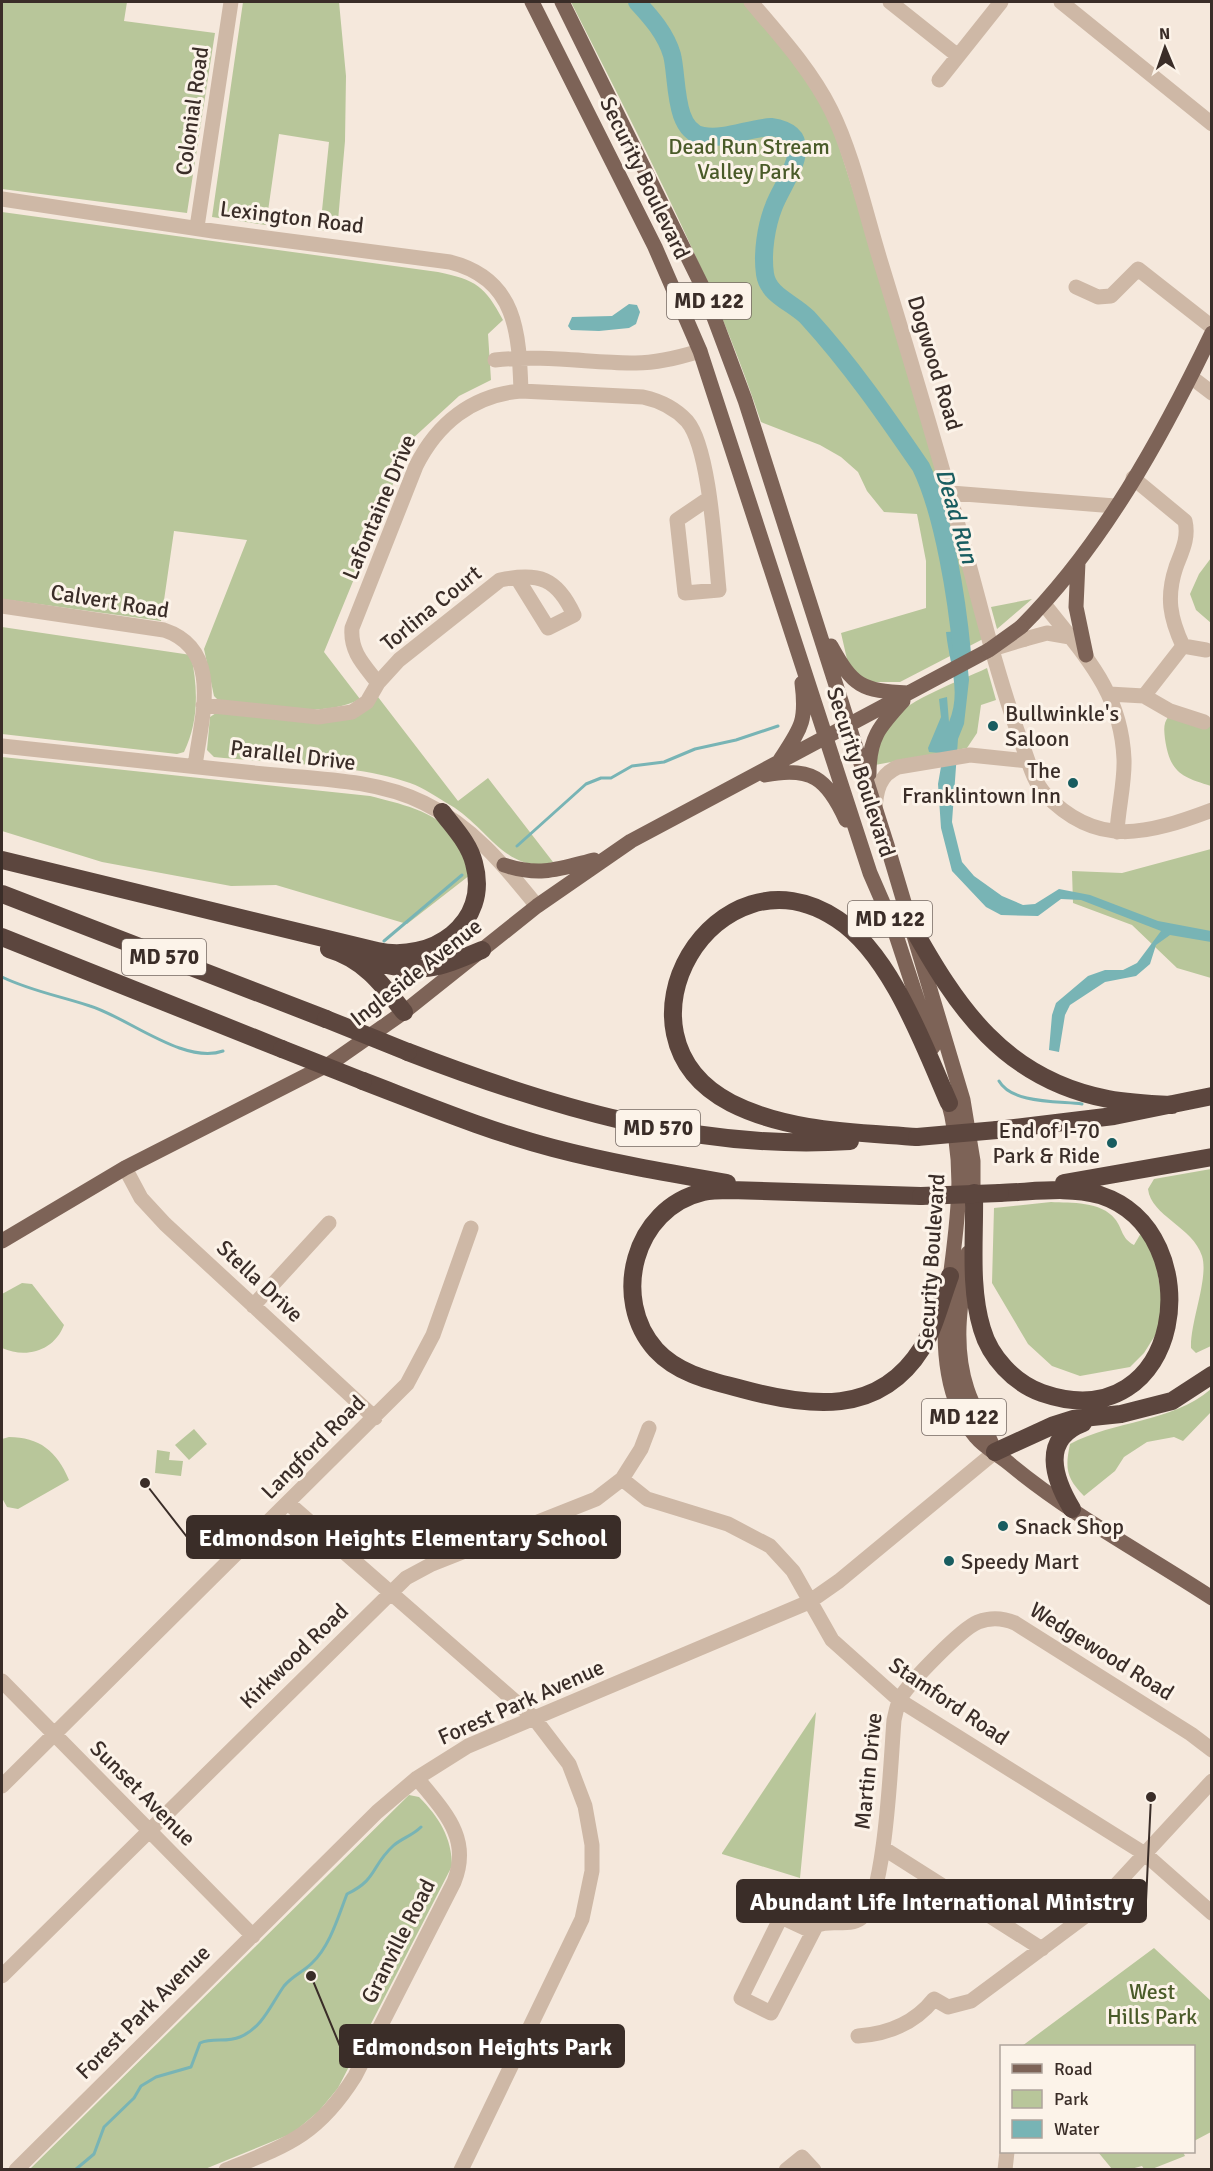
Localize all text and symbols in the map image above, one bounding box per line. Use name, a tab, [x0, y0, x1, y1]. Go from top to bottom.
north arrow	[1135, 18, 1195, 78]
text: N	[1159, 24, 1170, 44]
street label: Colonial Road	[170, 45, 214, 177]
street label: Security Boulevard	[594, 92, 696, 264]
park label: Dead Run Stream Valley Park	[668, 133, 830, 185]
street label: Lexington Road	[219, 195, 365, 239]
road number: MD 122	[667, 283, 751, 319]
street label: Dogwood Road	[902, 292, 968, 434]
street label: Lafontaine Drive	[336, 430, 422, 584]
water label: Dead Run	[929, 465, 985, 568]
street label: Torlina Court	[375, 559, 487, 657]
street label: Calvert Road	[49, 578, 171, 624]
street label: Security Boulevard	[821, 683, 901, 861]
place label: Bullwinkle's Saloon	[1005, 700, 1119, 752]
marker: Bullwinkle's Saloon	[986, 719, 1000, 733]
street label: Parallel Drive	[229, 734, 357, 776]
place label: The Franklintown Inn	[902, 757, 1061, 809]
marker: The Franklintown Inn	[1066, 776, 1080, 790]
road number: MD 122	[848, 901, 932, 937]
street label: Ingleside Avenue	[345, 912, 487, 1032]
road number: MD 570	[122, 939, 206, 975]
road number: MD 570	[616, 1110, 700, 1146]
place label: End of I-70 Park & Ride	[993, 1117, 1100, 1169]
marker: End of I-70 Park & Ride	[1105, 1136, 1119, 1150]
street label: Security Boulevard	[911, 1173, 951, 1351]
street label: Stella Drive	[211, 1234, 309, 1328]
street label: Langford Road	[255, 1389, 371, 1505]
road number: MD 122	[922, 1399, 1006, 1435]
place label: Snack Shop	[1015, 1513, 1124, 1540]
callout: Edmondson Heights Elementary School	[187, 1516, 620, 1558]
marker: Snack Shop	[996, 1519, 1010, 1533]
text: Edmondson Heights Elementary School	[199, 1523, 608, 1553]
place label: Speedy Mart	[961, 1548, 1079, 1575]
marker: Speedy Mart	[942, 1554, 956, 1568]
street label: Wedgewood Road	[1025, 1596, 1179, 1706]
street label: Kirkwood Road	[234, 1598, 354, 1714]
street label: Stamford Road	[884, 1651, 1014, 1751]
street label: Forest Park Avenue	[434, 1653, 608, 1751]
street label: Martin Drive	[848, 1711, 888, 1831]
street label: Sunset Avenue	[85, 1735, 201, 1851]
street label: Granville Road	[355, 1874, 441, 2008]
callout: Abundant Life International Ministry	[737, 1880, 1146, 1922]
text: Abundant Life International Ministry	[750, 1887, 1134, 1917]
street label: Forest Park Avenue	[70, 1939, 216, 2085]
park label: West Hills Park	[1107, 1978, 1197, 2030]
callout: Edmondson Heights Park	[340, 2025, 624, 2067]
text: Edmondson Heights Park	[352, 2032, 613, 2062]
legend	[1000, 2045, 1195, 2153]
text: Road	[1054, 2058, 1093, 2080]
text: Park	[1054, 2088, 1089, 2110]
text: Water	[1054, 2118, 1100, 2140]

